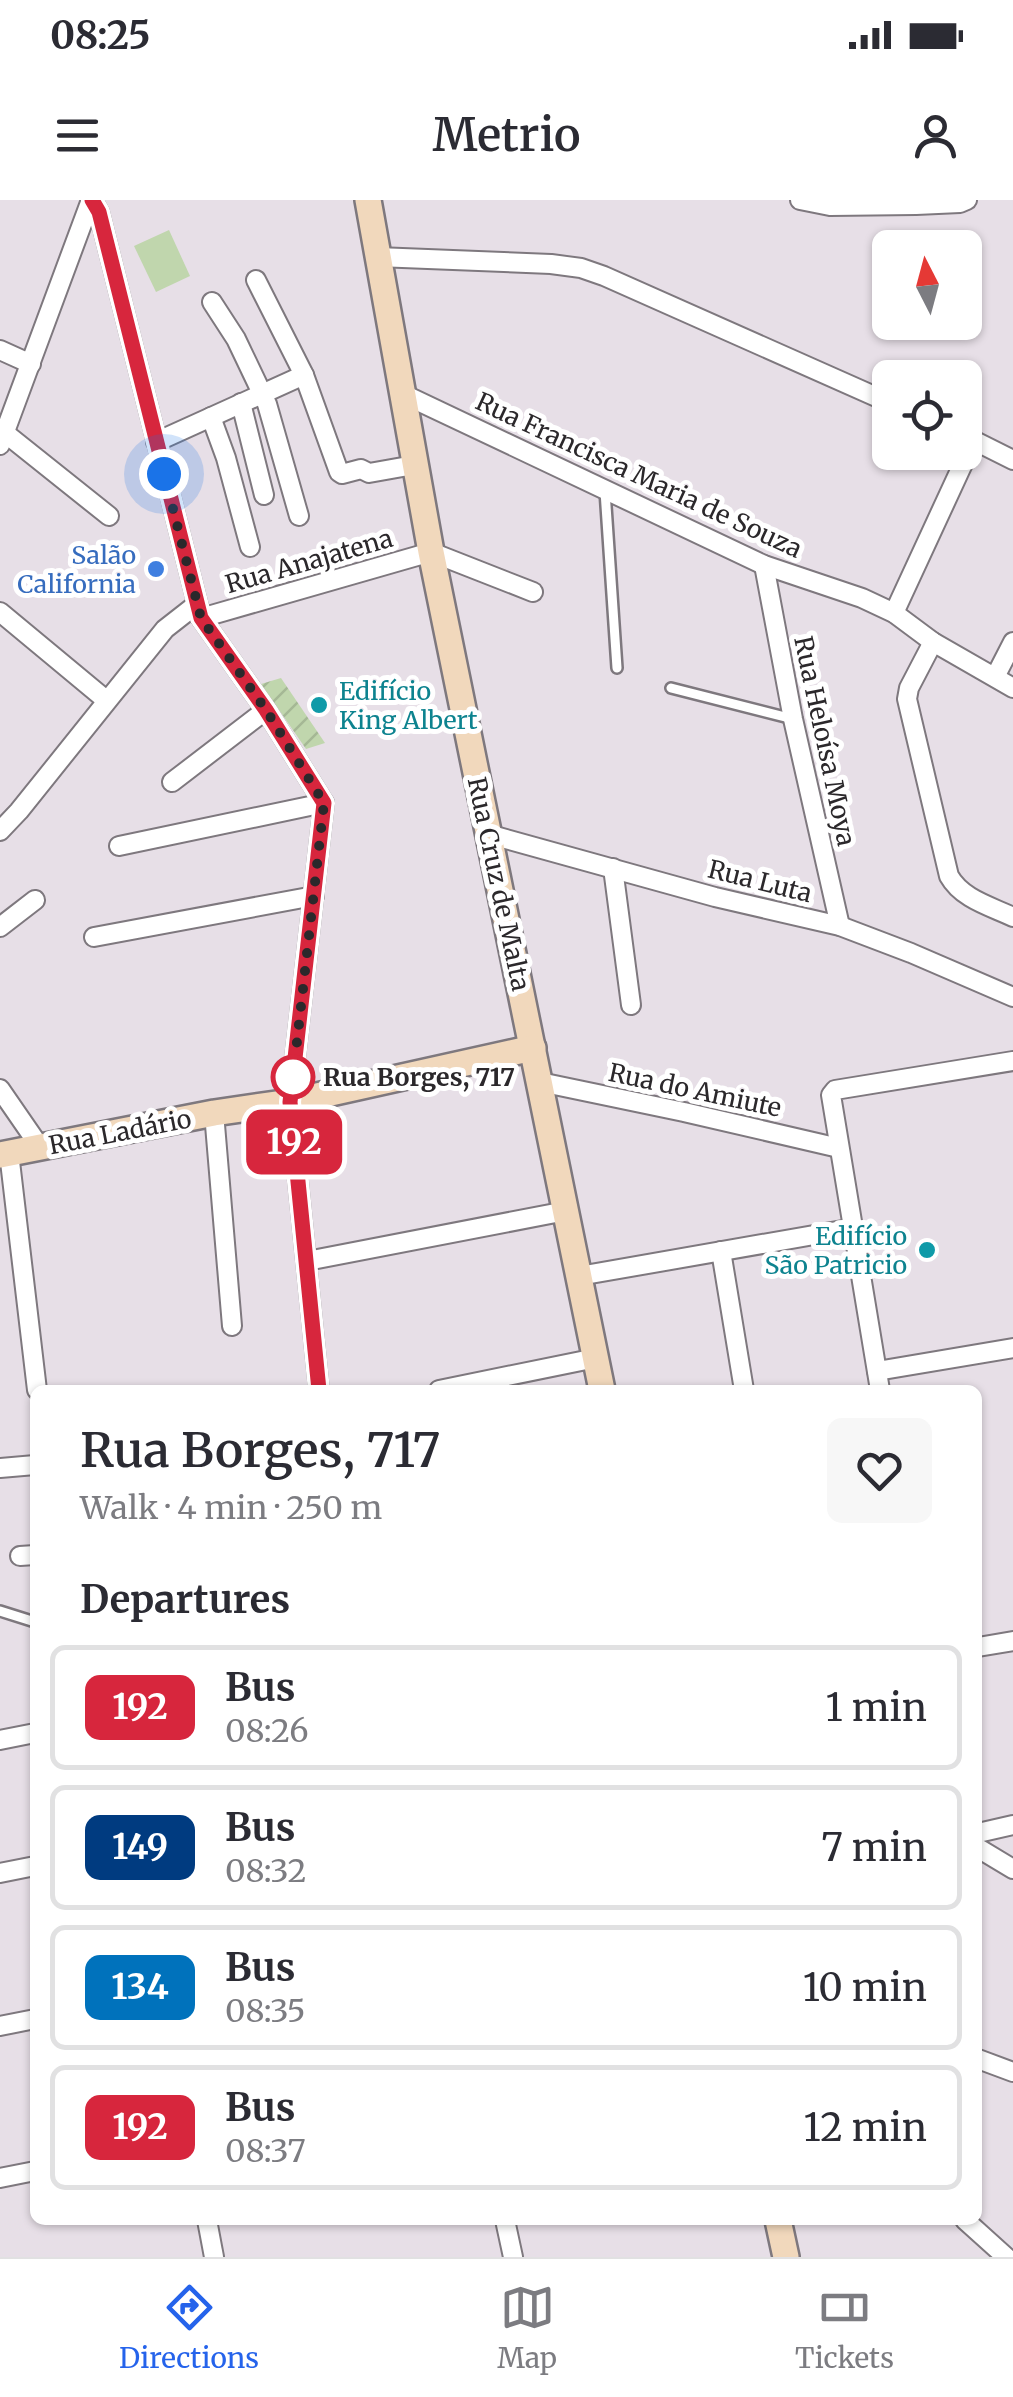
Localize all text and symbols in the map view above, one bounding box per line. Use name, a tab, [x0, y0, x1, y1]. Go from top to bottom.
text: 08:25	[50, 12, 150, 59]
text: Metrio	[432, 107, 581, 163]
icon: menu	[50, 108, 105, 163]
icon: person	[908, 108, 963, 163]
north arrow	[872, 230, 982, 340]
map controls	[872, 230, 982, 470]
button: locate	[872, 360, 982, 470]
street label: Rua Francisca Maria de Souza	[471, 385, 807, 565]
your location	[139, 449, 189, 499]
street label: Rua Anajatena	[222, 522, 396, 600]
place label: Salão California	[17, 539, 136, 600]
marker: Salão California	[145, 558, 167, 580]
street label: Rua Heloísa Moya	[787, 633, 863, 849]
place label: Edifício King Albert	[339, 675, 478, 736]
marker: Edifício King Albert	[308, 694, 330, 716]
street label: Rua Cruz de Malta	[461, 774, 537, 994]
street label: Rua Luta	[705, 853, 815, 909]
marker: Rua Borges, 717	[272, 1056, 314, 1098]
street label: Rua do Amiute	[606, 1056, 784, 1124]
place label: Rua Borges, 717	[323, 1061, 515, 1093]
street label: Rua Ladário	[46, 1103, 194, 1161]
line badge: 192	[236, 1110, 352, 1174]
text: 192	[266, 1120, 322, 1164]
place label: Edifício São Patricio	[765, 1220, 907, 1281]
marker: Edifício São Patricio	[916, 1239, 938, 1261]
button: heart	[827, 1418, 932, 1523]
text: Rua Borges, 717	[80, 1420, 440, 1480]
text: Walk · 4 min · 250 m	[80, 1488, 382, 1528]
text: Departures	[80, 1576, 290, 1623]
text: Bus	[225, 1664, 295, 1711]
text: 1 min	[826, 1684, 927, 1731]
text: 192	[112, 1685, 168, 1729]
text: 08:26	[225, 1711, 309, 1751]
text: Bus	[225, 1804, 295, 1851]
text: 7 min	[821, 1824, 927, 1871]
text: 149	[112, 1825, 168, 1869]
text: 08:32	[225, 1851, 307, 1891]
text: Bus	[225, 1944, 295, 1991]
text: 10 min	[803, 1964, 927, 2011]
text: 134	[111, 1965, 169, 2009]
text: 08:35	[225, 1991, 306, 2031]
text: Bus	[225, 2084, 295, 2131]
text: 12 min	[804, 2104, 927, 2151]
text: 192	[112, 2105, 168, 2149]
text: 08:37	[225, 2131, 306, 2171]
tab: Directions	[119, 2280, 259, 2376]
tab: Map	[497, 2280, 557, 2376]
tab: Tickets	[795, 2280, 894, 2376]

